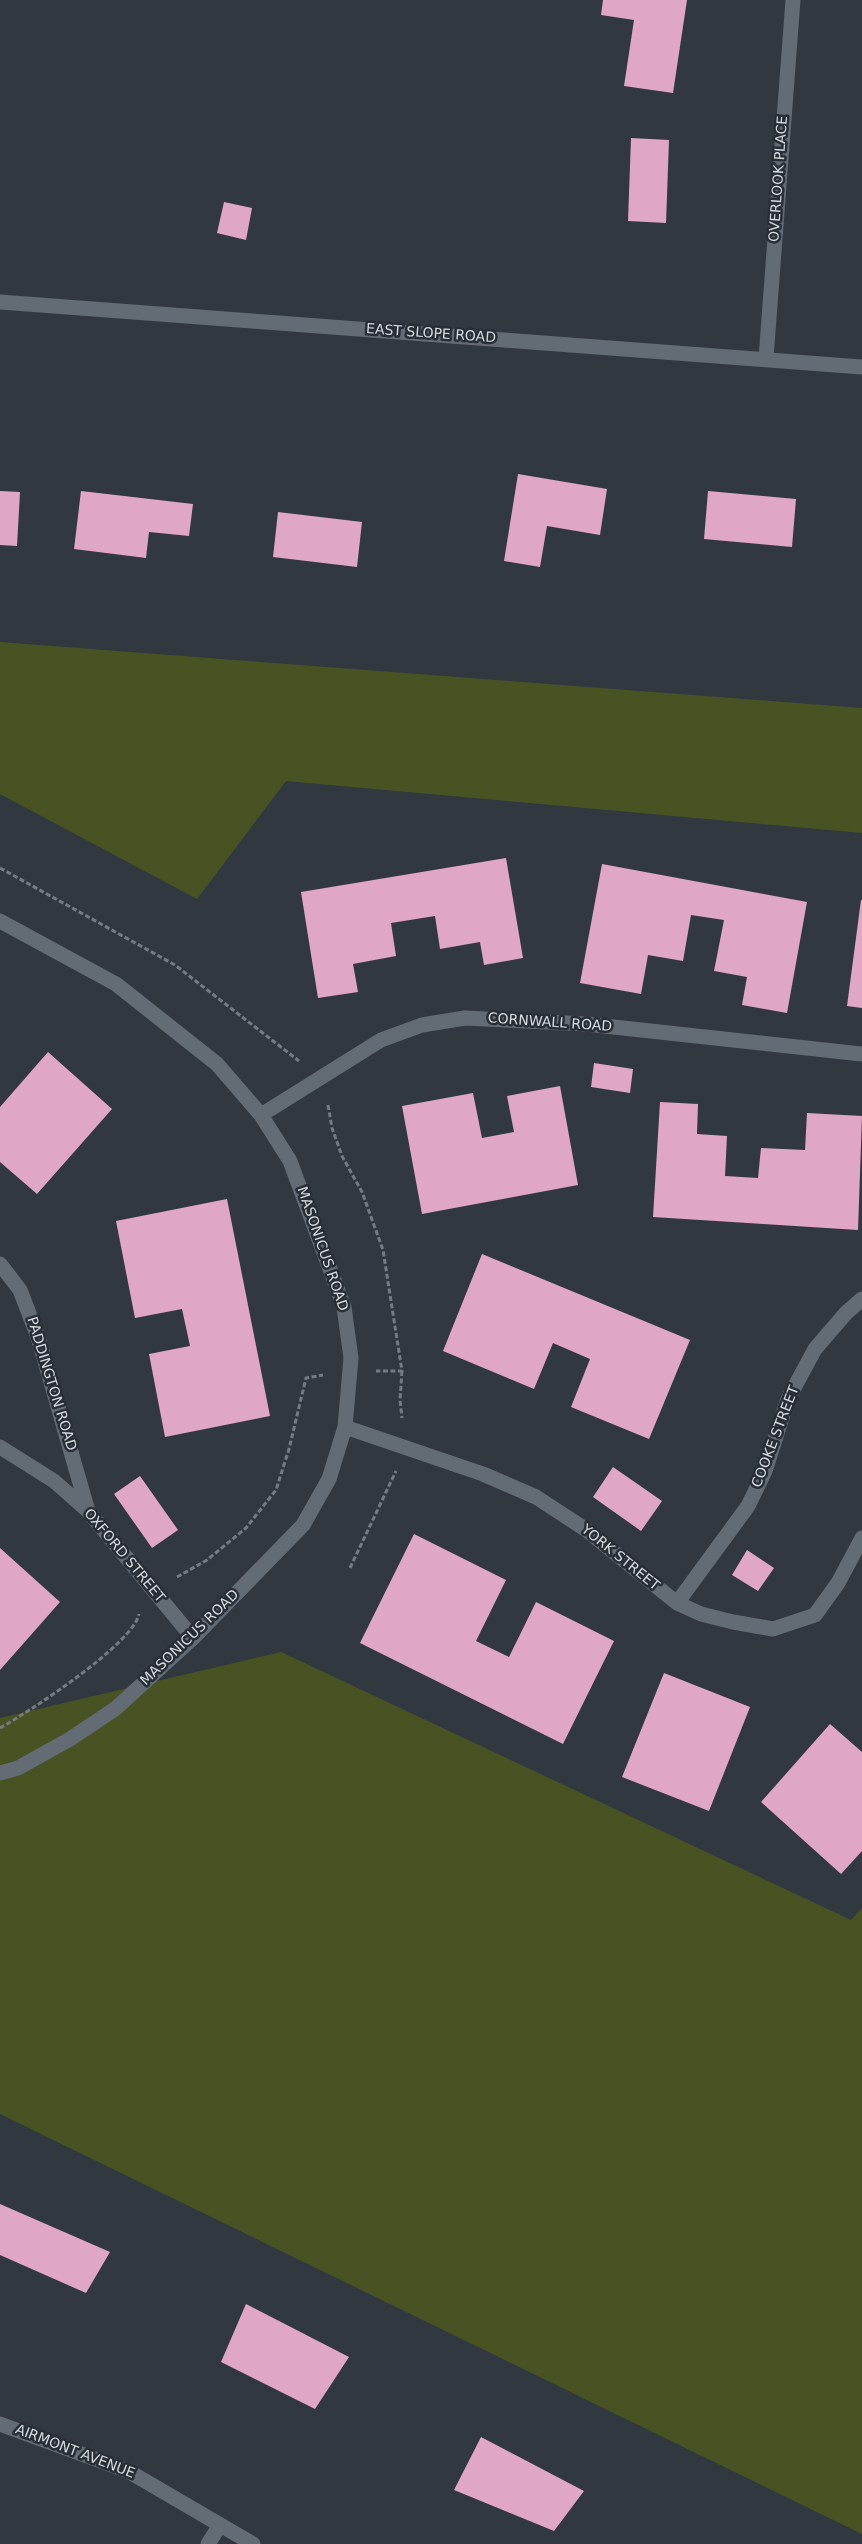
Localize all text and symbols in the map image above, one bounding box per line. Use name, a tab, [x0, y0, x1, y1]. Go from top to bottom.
street label: OVERLOOK PLACE	[766, 115, 792, 243]
street label: EAST SLOPE ROAD	[366, 321, 496, 347]
street label: CORNWALL ROAD	[487, 1010, 613, 1036]
street label: MASONICUS ROAD	[293, 1185, 351, 1313]
street label: PADDINGTON ROAD	[23, 1315, 79, 1453]
street label: COOKE STREET	[749, 1384, 803, 1490]
street label: OXFORD STREET	[80, 1506, 168, 1606]
street label: YORK STREET	[578, 1521, 662, 1595]
street label: MASONICUS ROAD	[137, 1587, 243, 1689]
street label: AIRMONT AVENUE	[13, 2421, 137, 2483]

